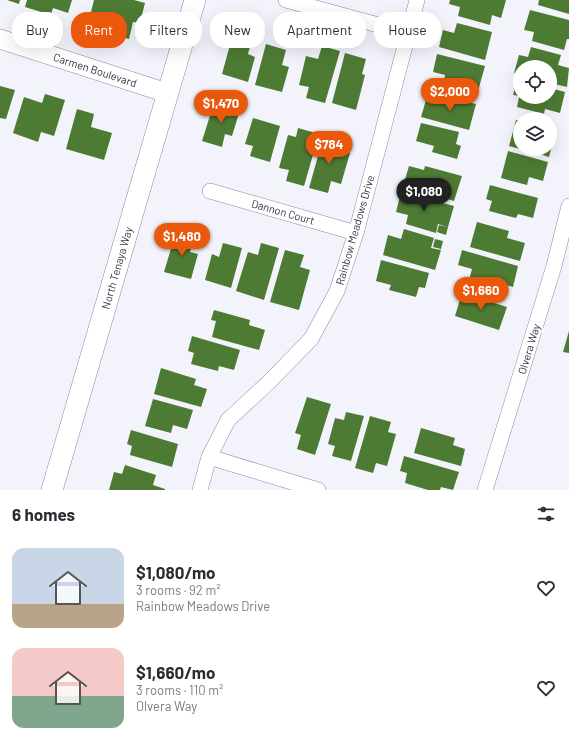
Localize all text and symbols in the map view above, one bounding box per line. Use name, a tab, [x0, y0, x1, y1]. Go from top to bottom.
chip: Buy	[12, 12, 63, 48]
chip: Rent	[71, 12, 127, 48]
chip: Filters	[135, 12, 202, 48]
chip: New	[210, 12, 265, 48]
chip: Apartment	[273, 12, 366, 48]
chip: House	[374, 12, 441, 48]
street label: Carmen Boulevard	[52, 50, 139, 89]
map controls	[513, 60, 557, 156]
button: locate	[513, 60, 557, 104]
pin: $2,000	[417, 78, 483, 112]
text: $2,000	[430, 83, 470, 99]
pin: $1,470	[188, 90, 254, 124]
text: $1,470	[203, 95, 239, 111]
button: layers	[513, 112, 557, 156]
pin: $784	[305, 131, 353, 165]
text: $784	[315, 136, 343, 152]
street label: Rainbow Meadows Drive	[333, 173, 376, 286]
pin: $1,080	[391, 178, 457, 212]
text: $1,080	[406, 183, 443, 199]
street label: Dannon Court	[250, 196, 316, 227]
pin: $1,480	[149, 223, 215, 257]
street label: North Tenaya Way	[99, 225, 134, 311]
text: $1,480	[163, 228, 201, 244]
pin: $1,660	[448, 277, 514, 311]
text: $1,660	[463, 282, 499, 298]
street label: Olvera Way	[515, 322, 542, 376]
icon: filters	[535, 503, 557, 525]
text: 6 homes	[12, 504, 75, 524]
text: $1,080/mo	[136, 562, 216, 582]
icon: home	[44, 564, 92, 612]
icon: heart	[535, 577, 557, 599]
text: 3 rooms · 92 m²	[136, 582, 220, 598]
text: Rainbow Meadows Drive	[136, 598, 270, 614]
text: $1,660/mo	[136, 662, 215, 682]
icon: home	[44, 664, 92, 712]
icon: heart	[535, 677, 557, 699]
text: 3 rooms · 110 m²	[136, 682, 223, 698]
text: Olvera Way	[136, 698, 197, 714]

